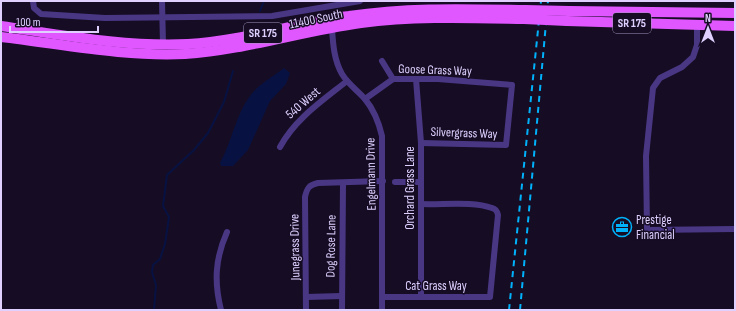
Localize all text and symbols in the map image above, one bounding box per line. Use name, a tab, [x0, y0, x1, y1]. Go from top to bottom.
street label: 11400 South	[288, 6, 344, 32]
scale bar	[10, 8, 98, 34]
north arrow	[688, 8, 728, 48]
text: N	[705, 12, 711, 25]
road number: SR 175	[613, 13, 651, 33]
text: 100 m	[16, 15, 41, 30]
road number: SR 175	[244, 23, 282, 43]
street label: Goose Grass Way	[398, 61, 472, 79]
street label: 540 West	[282, 84, 324, 122]
street label: Silvergrass Way	[430, 124, 498, 142]
street label: Engelmann Drive	[362, 137, 380, 211]
street label: Orchard Grass Lane	[402, 146, 418, 230]
place label: Prestige Financial	[636, 212, 675, 243]
street label: Junegrass Drive	[286, 214, 304, 281]
street label: Dog Rose Lane	[322, 214, 340, 278]
office icon: Prestige Financial	[611, 216, 633, 238]
street label: Cat Grass Way	[405, 278, 467, 294]

